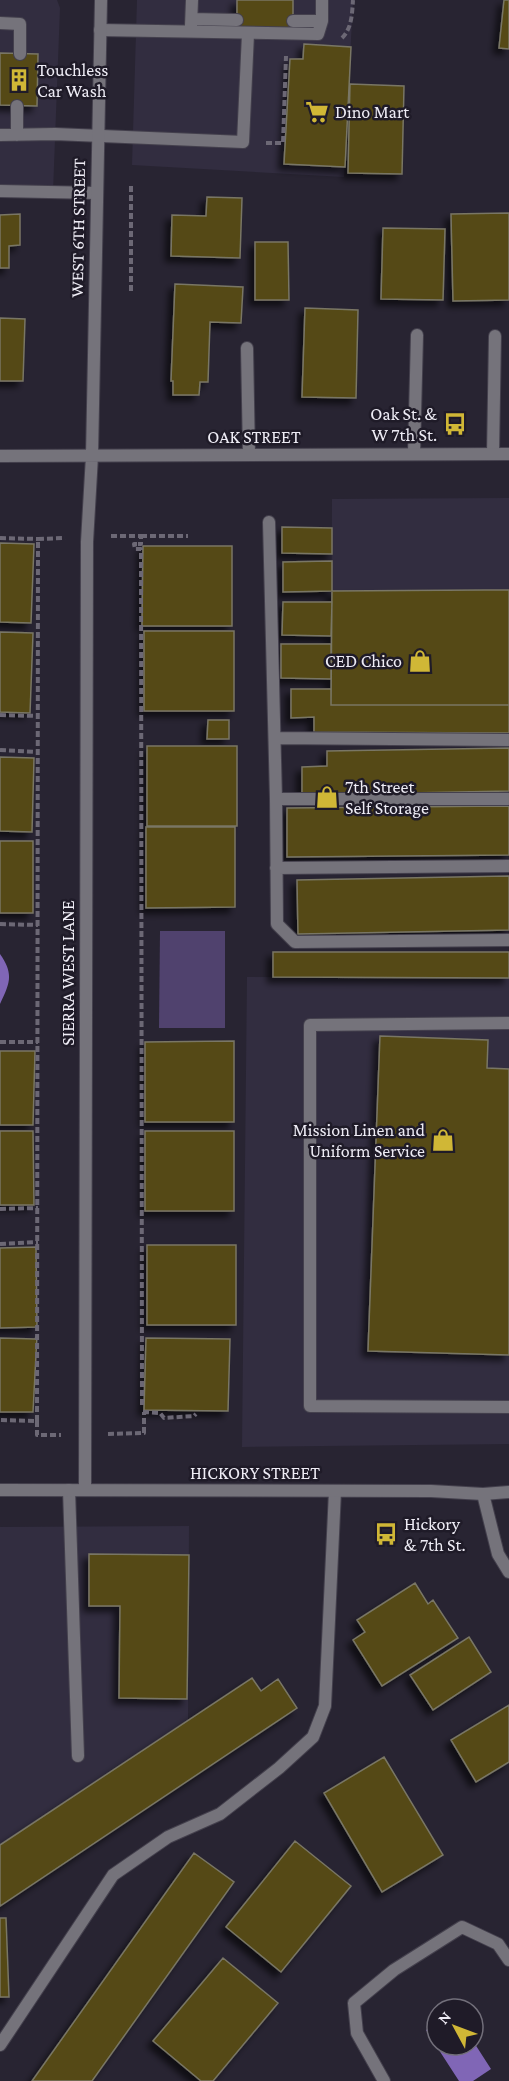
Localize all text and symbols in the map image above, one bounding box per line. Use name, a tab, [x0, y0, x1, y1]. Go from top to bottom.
place label: Touchless Car Wash	[37, 60, 108, 101]
building icon: Touchless Car Wash	[6, 67, 32, 93]
supermarket icon: Dino Mart	[304, 99, 330, 125]
place label: Dino Mart	[335, 102, 410, 122]
street label: WEST 6TH STREET	[67, 158, 89, 298]
place label: Oak St. & W 7th St.	[370, 404, 437, 445]
bus stop icon: Oak St. & W 7th St.	[442, 411, 468, 437]
street label: OAK STREET	[207, 427, 301, 447]
shop icon: CED Chico	[407, 648, 433, 674]
place label: CED Chico	[325, 651, 402, 671]
place label: 7th Street Self Storage	[345, 777, 429, 818]
shop icon: 7th Street Self Storage	[314, 784, 340, 810]
street label: SIERRA WEST LANE	[58, 900, 78, 1046]
place label: Mission Linen and Uniform Service	[293, 1120, 426, 1161]
shop icon: Mission Linen and Uniform Service	[430, 1127, 456, 1153]
street label: HICKORY STREET	[190, 1463, 320, 1483]
place label: Hickory & 7th St.	[404, 1514, 466, 1555]
bus stop icon: Hickory & 7th St.	[373, 1521, 399, 1547]
north arrow	[425, 1997, 485, 2057]
text: N	[434, 2008, 454, 2027]

